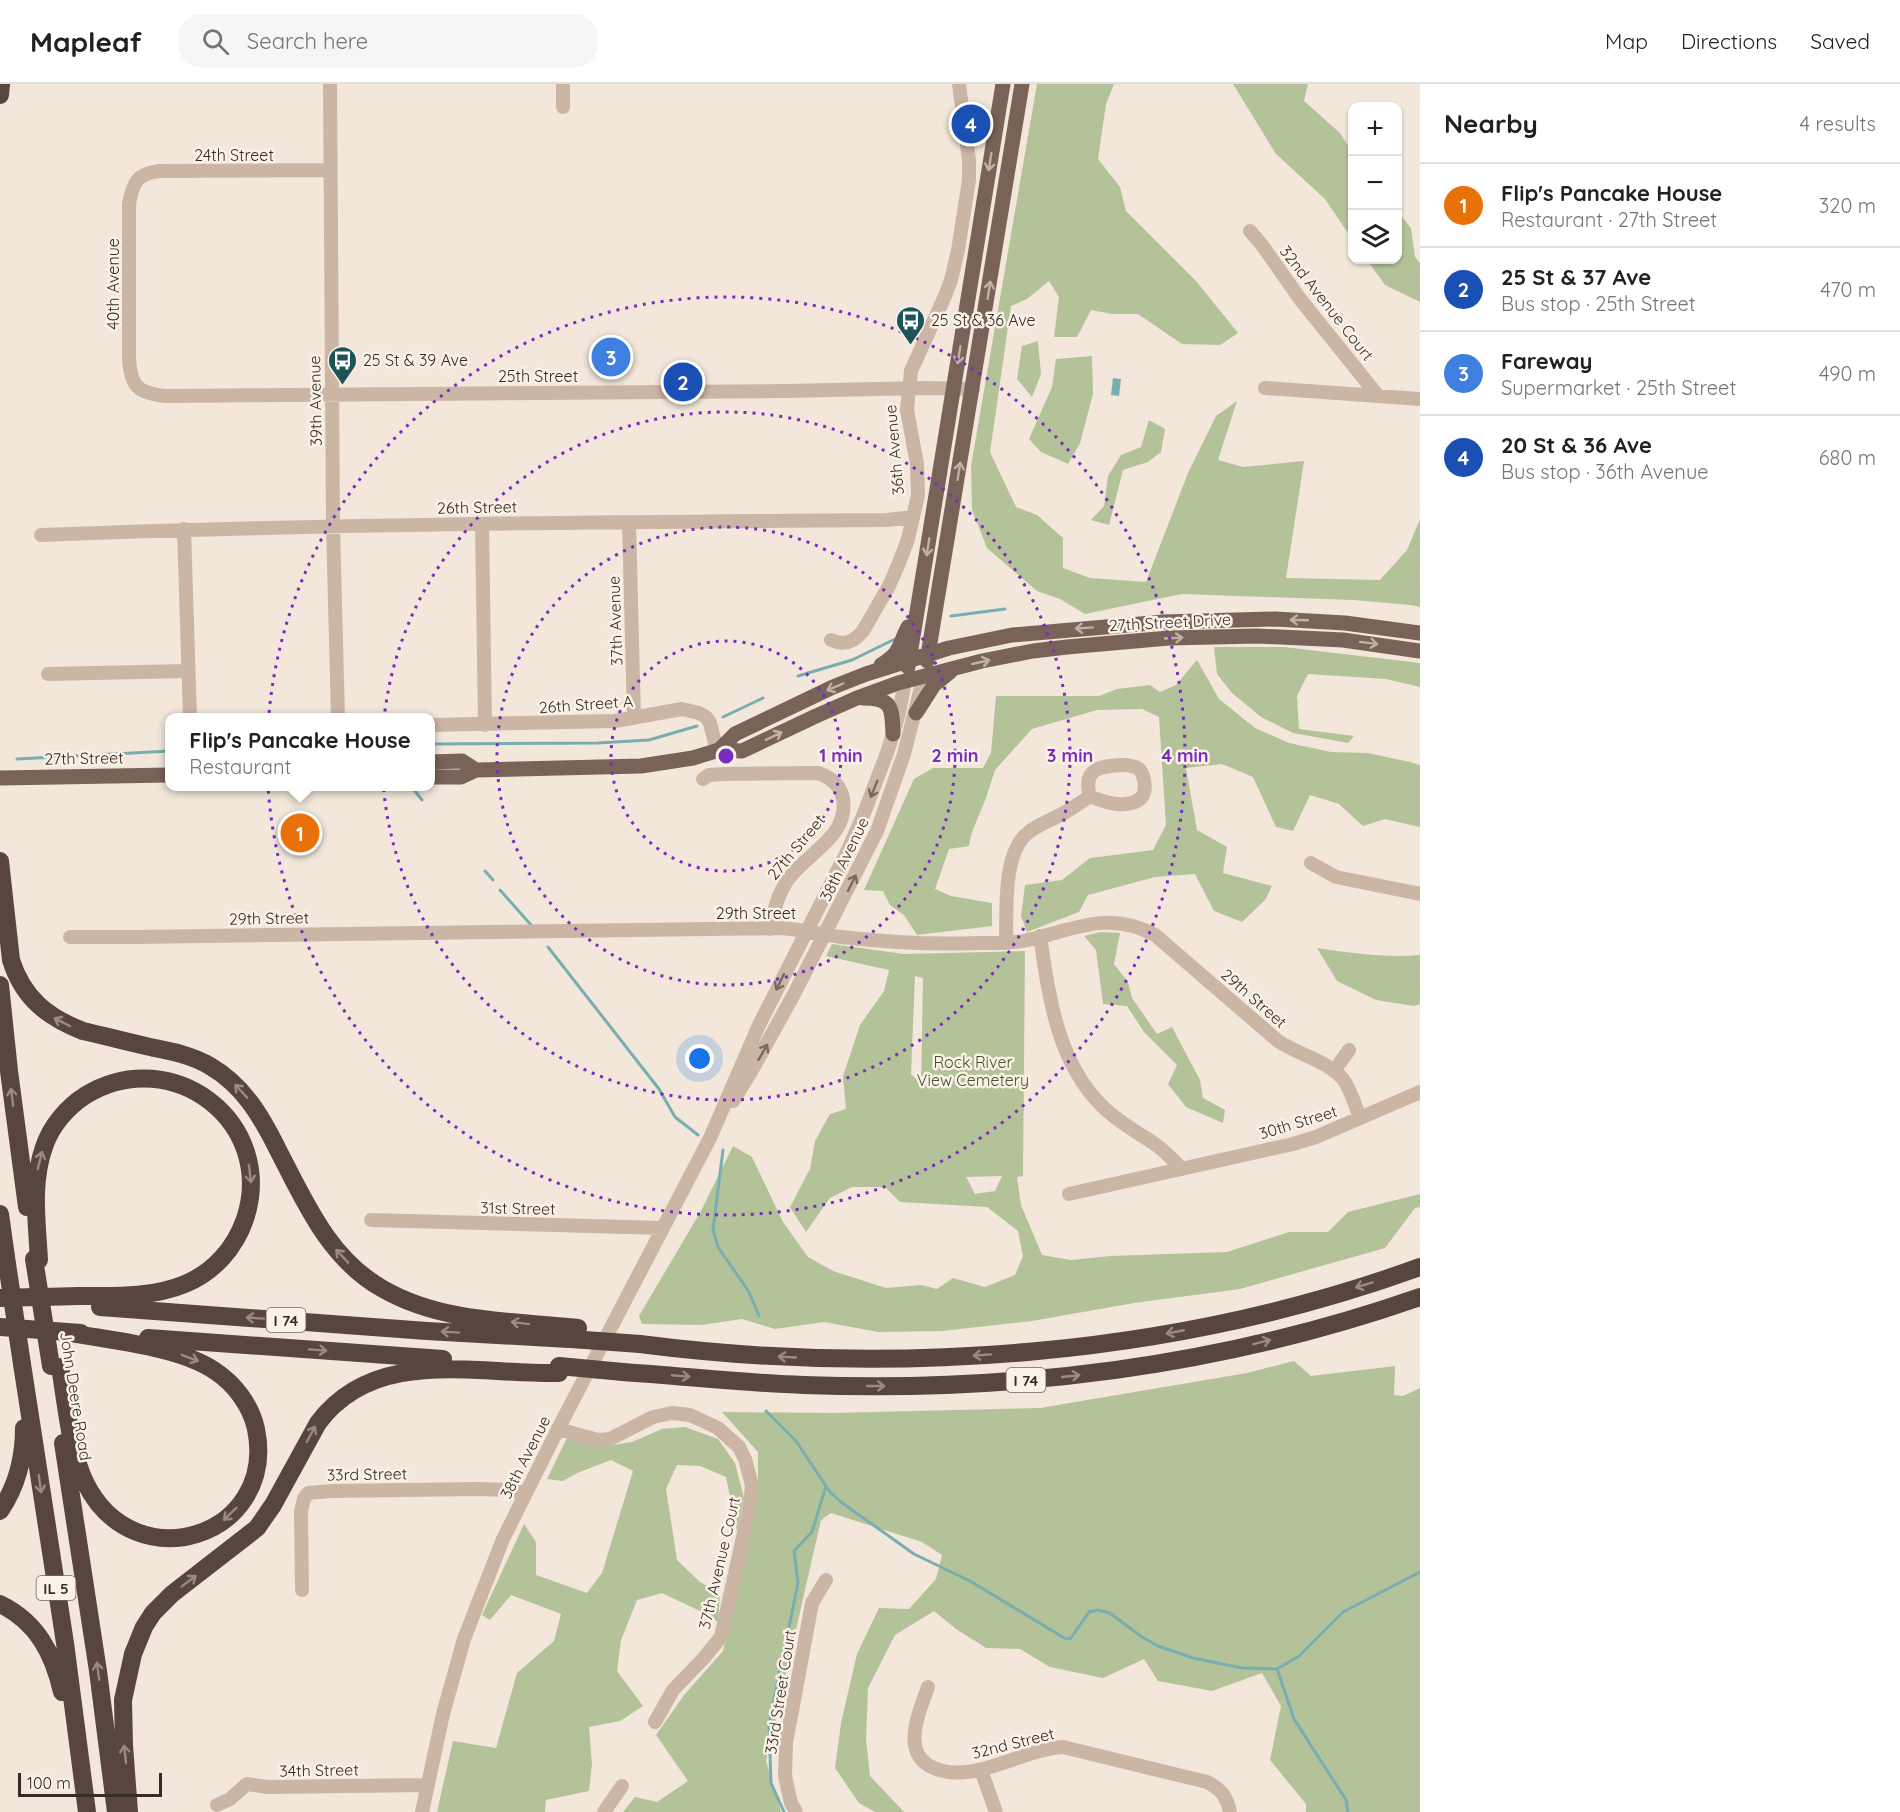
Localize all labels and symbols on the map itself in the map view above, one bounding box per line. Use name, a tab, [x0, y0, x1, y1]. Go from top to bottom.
pin: 4	[952, 102, 990, 147]
street label: 24th Street	[194, 145, 274, 165]
one-way arrow	[985, 152, 996, 172]
street label: 40th Avenue	[103, 238, 123, 330]
street label: 32nd Avenue Court	[1276, 242, 1378, 364]
one-way arrow	[984, 281, 995, 300]
bus stop icon: 25 St & 36 Ave	[894, 304, 926, 346]
place label: 25 St & 36 Ave	[931, 310, 1036, 330]
pin: 3	[592, 334, 630, 380]
bus stop icon: 25 St & 39 Ave	[326, 344, 358, 386]
one-way arrow	[953, 345, 964, 364]
place label: 25 St & 39 Ave	[363, 350, 468, 370]
street label: 39th Avenue	[304, 355, 326, 447]
pin: 2	[664, 360, 702, 404]
street label: 25th Street	[498, 366, 578, 386]
street label: 36th Avenue	[880, 404, 908, 496]
one-way arrow	[954, 462, 965, 482]
street label: 26th Street	[437, 496, 517, 518]
one-way arrow	[922, 537, 933, 557]
street label: 37th Avenue	[603, 576, 627, 666]
street label: 27th Street Drive	[1108, 609, 1232, 635]
one-way arrow	[1290, 614, 1310, 625]
one-way arrow	[1074, 623, 1094, 634]
one-way arrow	[1164, 632, 1183, 643]
one-way arrow	[1358, 638, 1378, 649]
one-way arrow	[971, 656, 990, 667]
one-way arrow	[826, 682, 845, 693]
street label: 26th Street A	[538, 691, 634, 717]
one-way arrow	[765, 730, 783, 742]
text: 1 min	[819, 744, 863, 767]
text: 2 min	[932, 744, 978, 767]
text: 3 min	[1047, 744, 1093, 767]
text: 4 min	[1161, 744, 1209, 767]
centre of rings	[716, 746, 736, 766]
street label: 27th Street	[44, 747, 124, 769]
one-way arrow	[868, 779, 879, 798]
pin: 1	[280, 810, 320, 855]
street label: 27th Street	[763, 810, 829, 884]
street label: 38th Avenue	[815, 814, 873, 904]
one-way arrow	[847, 874, 858, 892]
street label: 29th Street	[716, 903, 796, 923]
street label: 29th Street	[229, 907, 309, 929]
street label: 29th Street	[1217, 964, 1291, 1032]
one-way arrow	[774, 973, 786, 990]
one-way arrow	[54, 1016, 71, 1028]
your location	[685, 1044, 714, 1073]
one-way arrow	[757, 1044, 769, 1061]
park label: Rock River View Cemetery	[917, 1052, 1029, 1090]
one-way arrow	[234, 1084, 248, 1099]
one-way arrow	[7, 1088, 18, 1108]
street label: 30th Street	[1257, 1101, 1339, 1143]
one-way arrow	[35, 1151, 47, 1170]
one-way arrow	[245, 1164, 256, 1183]
street label: 31st Street	[480, 1197, 556, 1219]
one-way arrow	[335, 1249, 349, 1264]
one-way arrow	[1355, 1280, 1374, 1291]
road number: I 74	[266, 1308, 306, 1332]
one-way arrow	[246, 1312, 266, 1323]
one-way arrow	[510, 1317, 530, 1328]
one-way arrow	[440, 1327, 460, 1338]
one-way arrow	[1166, 1327, 1186, 1338]
street label: John Deere Road	[56, 1330, 96, 1462]
one-way arrow	[1253, 1335, 1272, 1347]
one-way arrow	[308, 1345, 328, 1356]
one-way arrow	[972, 1350, 992, 1361]
one-way arrow	[777, 1351, 797, 1362]
one-way arrow	[180, 1354, 199, 1365]
road number: I 74	[1006, 1368, 1046, 1392]
one-way arrow	[1060, 1370, 1080, 1381]
one-way arrow	[671, 1371, 691, 1382]
one-way arrow	[865, 1380, 885, 1392]
street label: 38th Avenue	[496, 1412, 554, 1502]
one-way arrow	[305, 1426, 317, 1443]
street label: 33rd Street	[327, 1463, 407, 1485]
one-way arrow	[35, 1474, 46, 1494]
street label: 37th Avenue Court	[694, 1495, 744, 1631]
one-way arrow	[222, 1507, 237, 1522]
one-way arrow	[181, 1575, 197, 1588]
road number: IL 5	[36, 1576, 76, 1600]
street label: 33rd Street Court	[760, 1628, 800, 1756]
one-way arrow	[92, 1661, 103, 1681]
street label: 32nd Street	[970, 1723, 1056, 1763]
one-way arrow	[119, 1744, 130, 1764]
street label: 34th Street	[279, 1759, 359, 1781]
scale bar	[18, 1770, 162, 1798]

